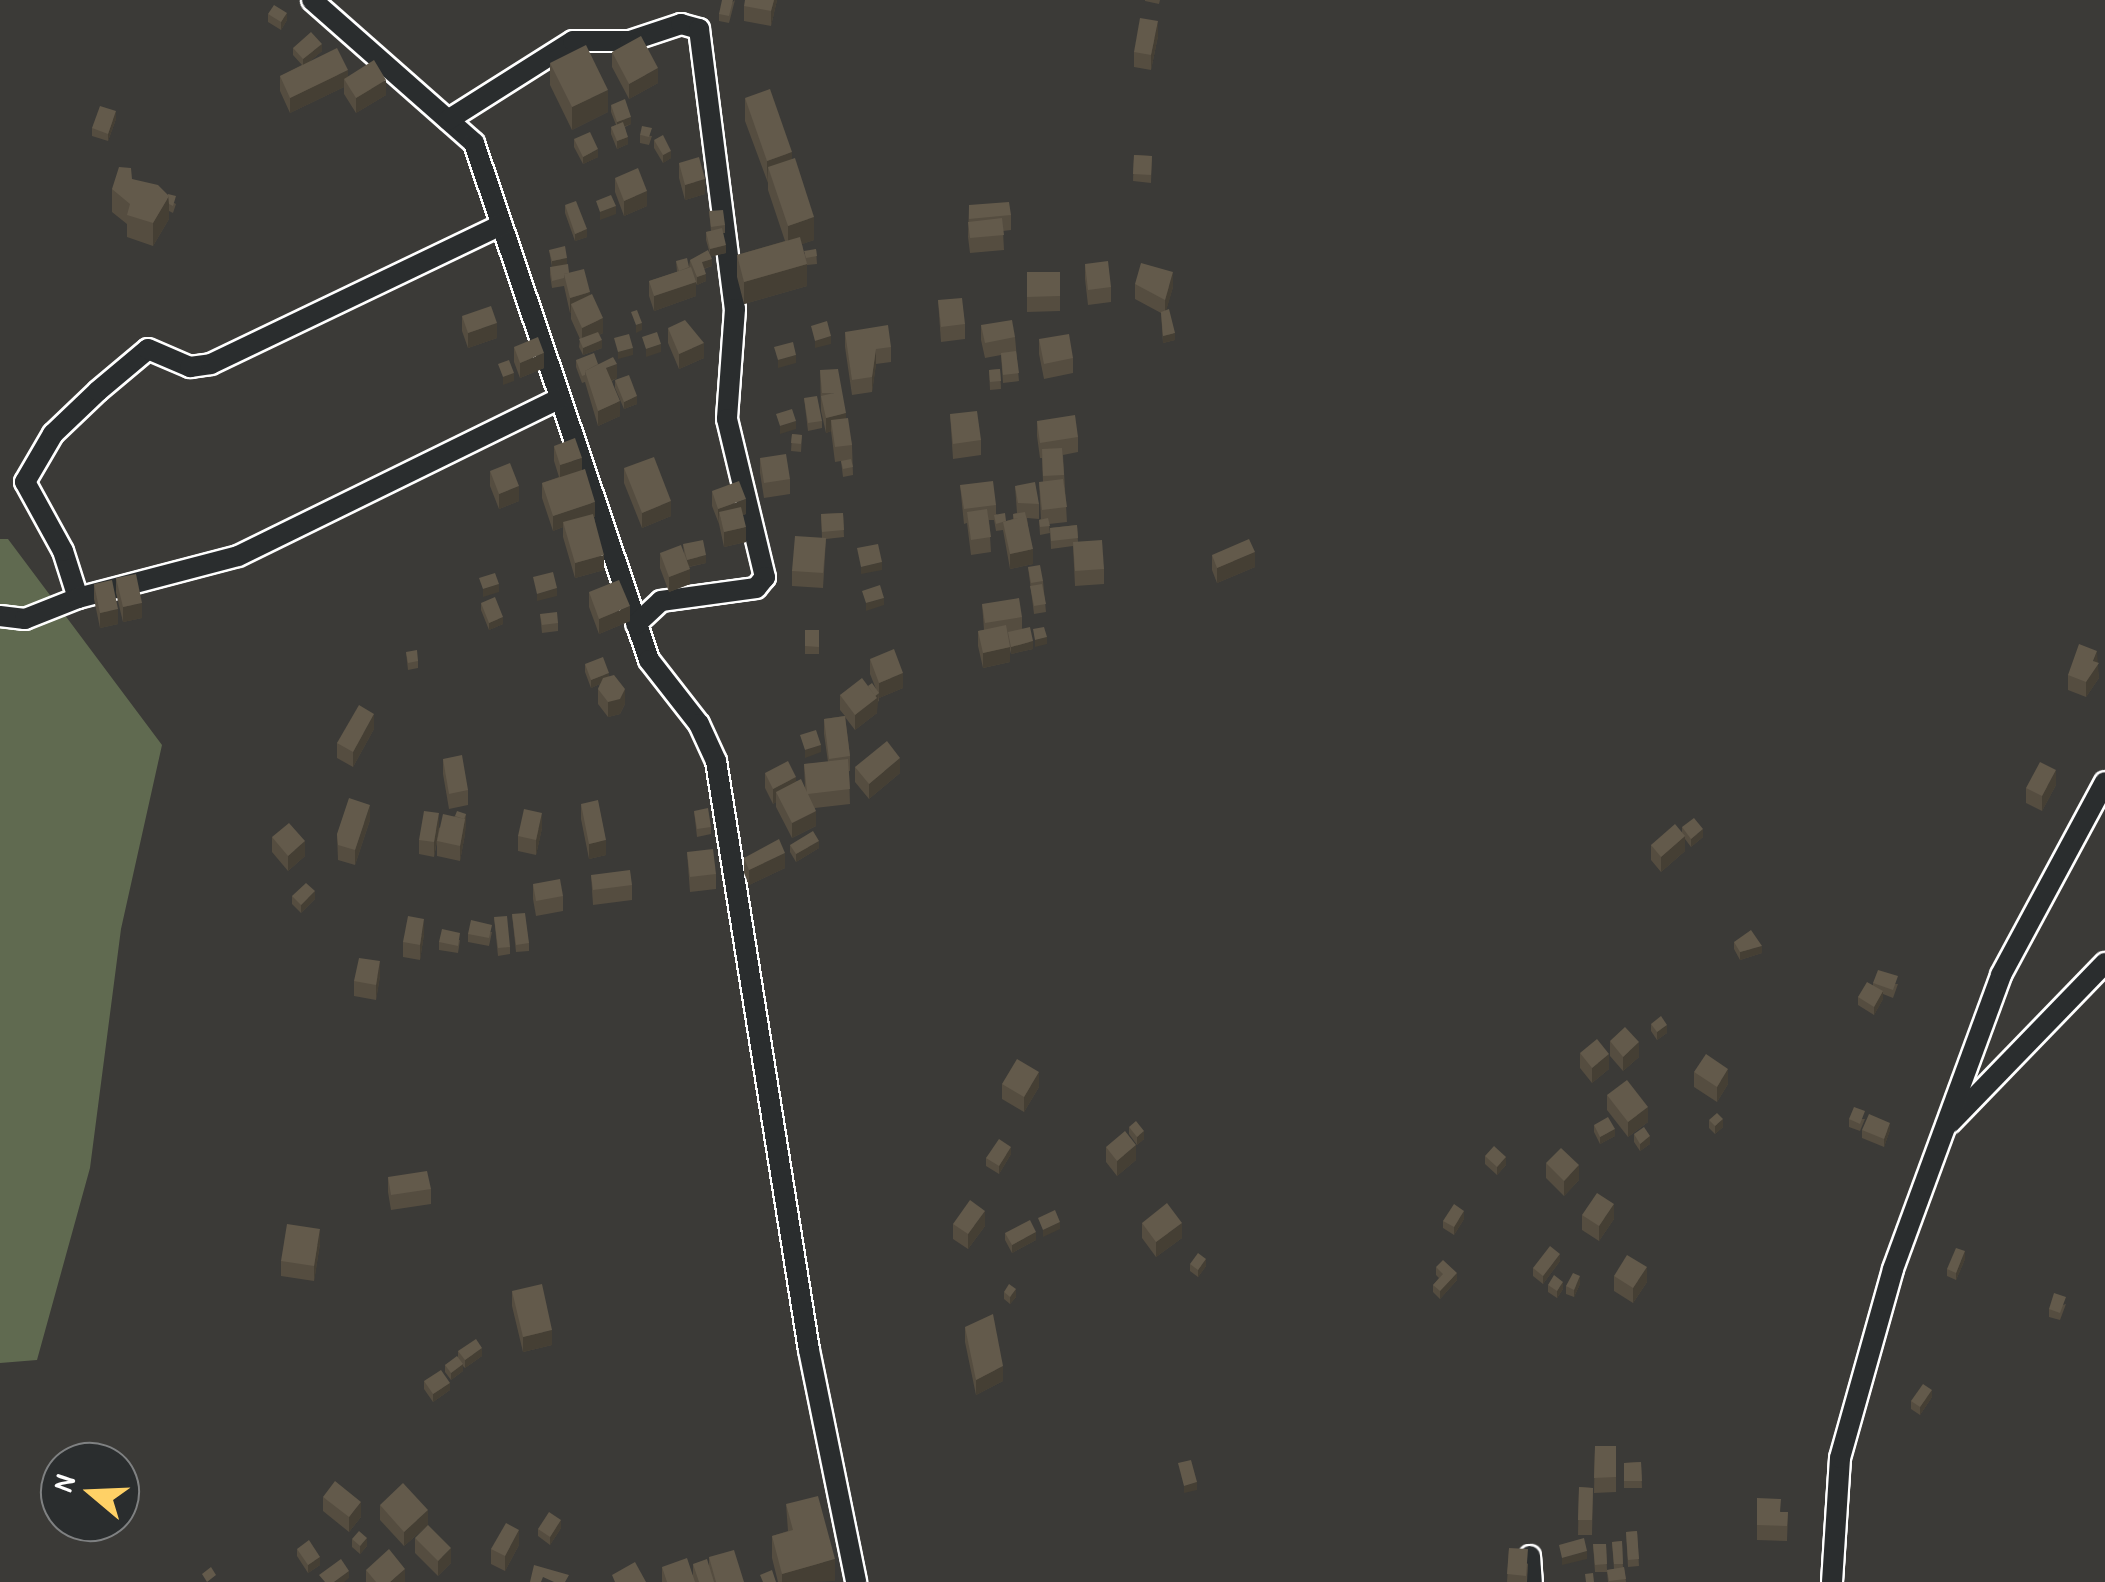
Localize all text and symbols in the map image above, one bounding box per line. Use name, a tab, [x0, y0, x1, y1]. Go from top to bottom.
north arrow	[40, 1442, 140, 1542]
text: N	[43, 1470, 84, 1496]

